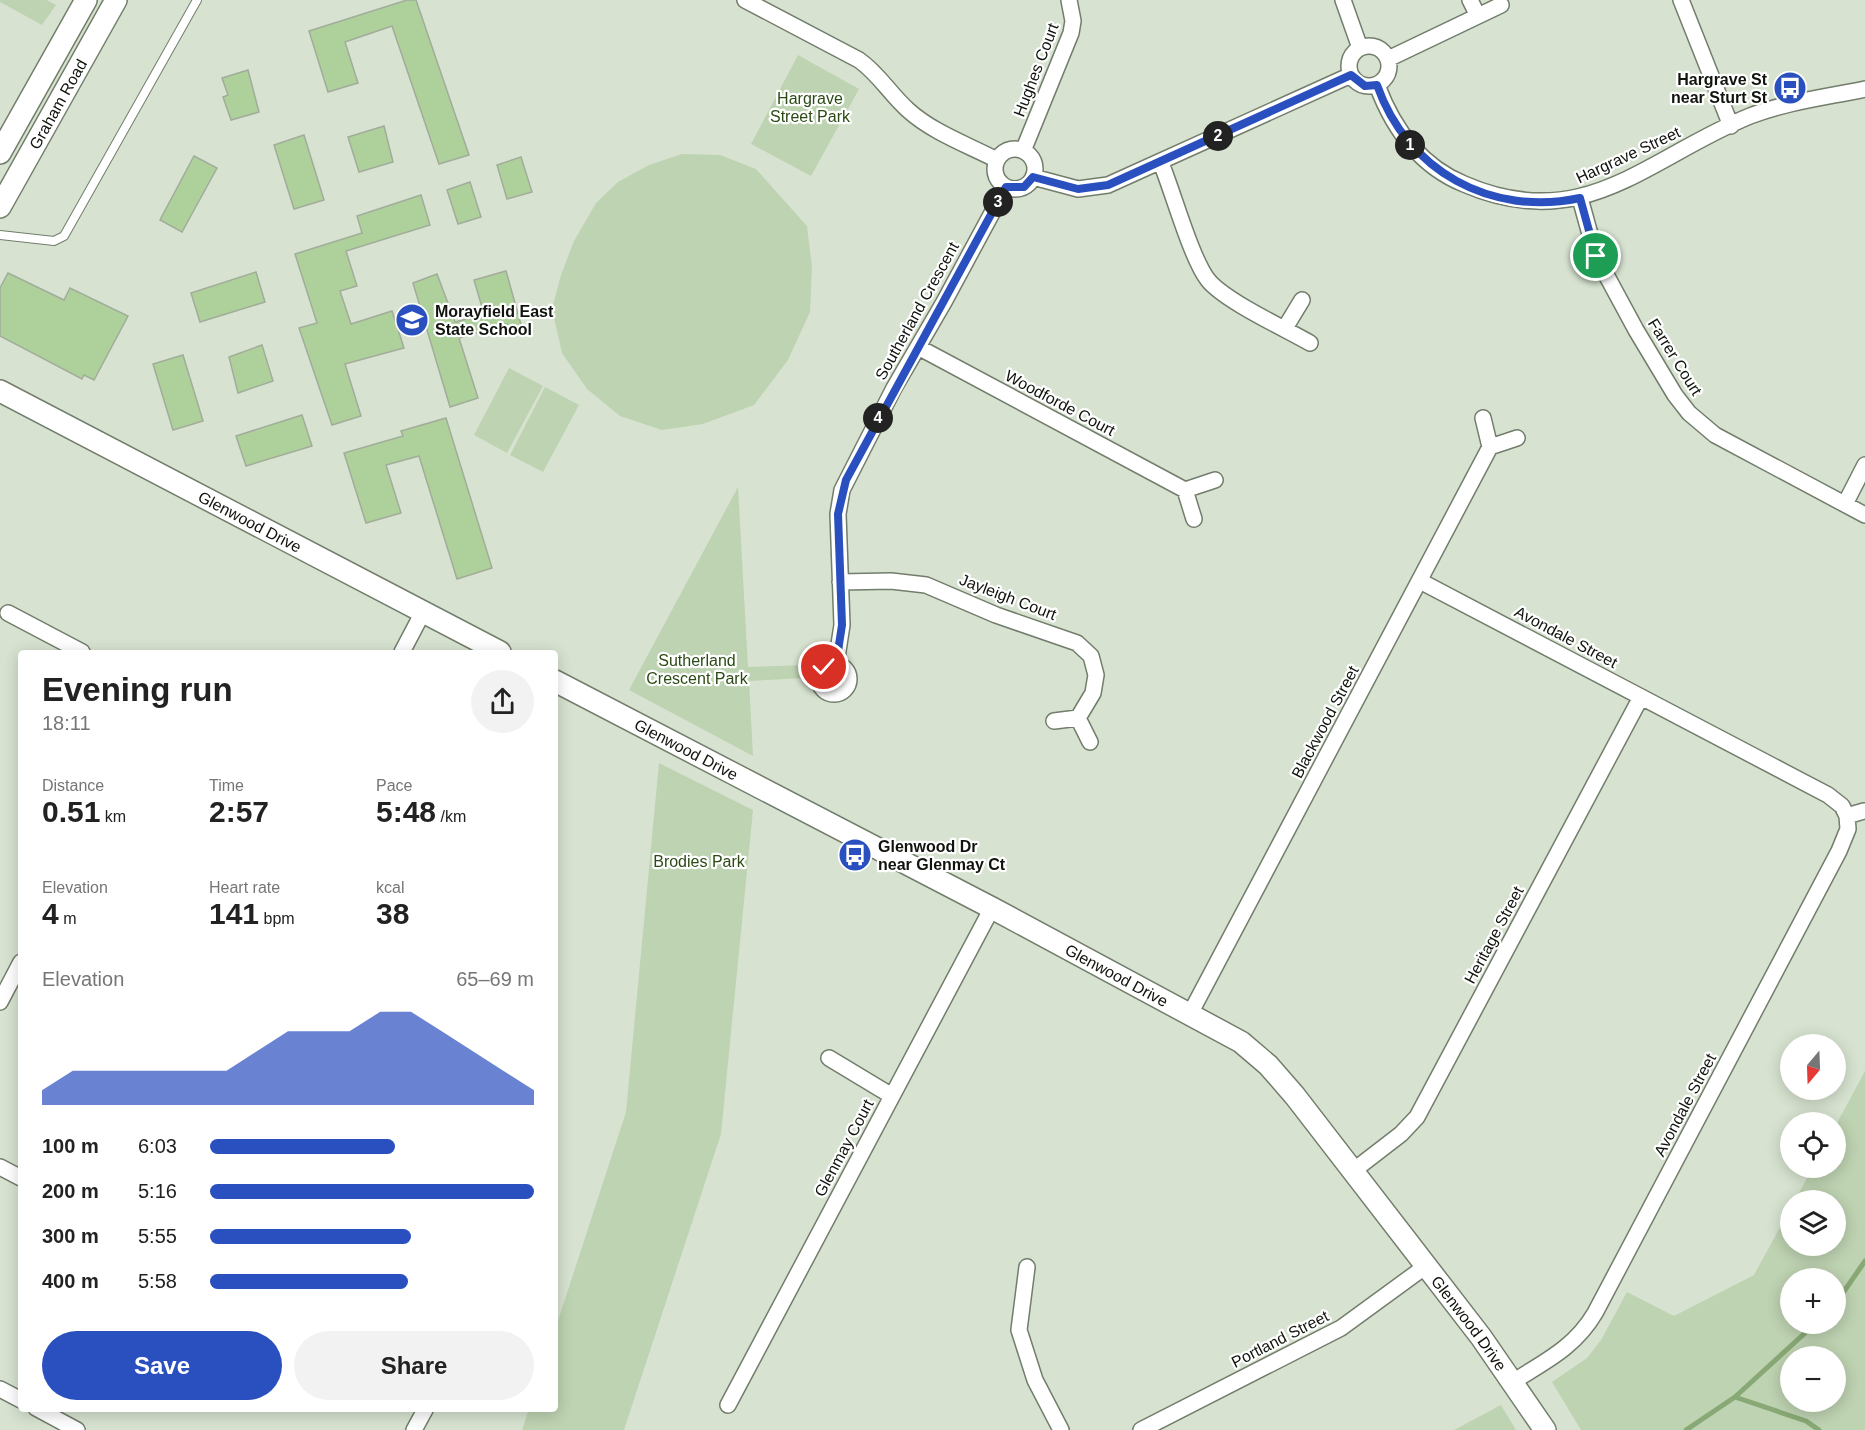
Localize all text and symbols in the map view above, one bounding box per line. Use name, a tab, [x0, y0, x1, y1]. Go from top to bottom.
street label: Hughes Court	[1010, 20, 1062, 119]
street label: Graham Road	[26, 56, 90, 152]
bus stop icon: Hargrave St near Sturt St	[1772, 70, 1808, 106]
place label: Hargrave St near Sturt St	[1671, 71, 1768, 106]
park label: Hargrave Street Park	[770, 90, 851, 125]
pin: 2	[1203, 121, 1233, 151]
street label: Hargrave Street	[1573, 123, 1683, 187]
text: 2	[1214, 127, 1222, 144]
pin: 1	[1395, 130, 1425, 160]
text: 1	[1406, 136, 1414, 153]
pin: 3	[983, 187, 1013, 217]
text: 3	[994, 193, 1002, 210]
pin	[1570, 230, 1621, 281]
street label: Southerland Crescent	[872, 239, 962, 383]
icon: arrive	[1579, 239, 1612, 272]
school or university icon: Morayfield East State School	[394, 302, 430, 338]
place label: Morayfield East State School	[435, 303, 554, 338]
street label: Farrer Court	[1645, 316, 1706, 399]
street label: Woodforde Court	[1002, 367, 1118, 439]
pin: 4	[863, 403, 893, 433]
text: 4	[874, 409, 882, 426]
street label: Glenwood Drive	[196, 488, 305, 555]
street label: Jayleigh Court	[957, 571, 1059, 623]
street label: Avondale Street	[1512, 603, 1621, 671]
pin	[798, 641, 849, 692]
icon: check	[807, 650, 840, 683]
park label: Sutherland Crescent Park	[646, 652, 749, 687]
street label: Blackwood Street	[1288, 663, 1362, 781]
button: share	[471, 670, 534, 733]
text: Evening run	[42, 671, 233, 708]
text: 18:11	[42, 712, 91, 734]
street label: Glenwood Drive	[632, 715, 741, 783]
text: Distance	[42, 777, 104, 794]
text: Time	[209, 777, 244, 794]
text: Pace	[376, 777, 412, 794]
text: 0.51	[42, 795, 100, 828]
text: 2:57	[209, 795, 269, 828]
text: 5:48	[376, 795, 436, 828]
text: km	[100, 808, 126, 825]
text: /km	[436, 808, 466, 825]
bus stop icon: Glenwood Dr near Glenmay Ct	[837, 837, 873, 873]
place label: Glenwood Dr near Glenmay Ct	[878, 838, 1006, 873]
park label: Brodies Park	[653, 853, 746, 870]
text: Elevation	[42, 879, 108, 896]
text: Heart rate	[209, 879, 280, 896]
text: kcal	[376, 879, 404, 896]
street label: Heritage Street	[1461, 883, 1527, 986]
text: 4	[42, 897, 59, 930]
text: 141	[209, 897, 259, 930]
text: 38	[376, 897, 409, 930]
text: m	[59, 910, 76, 927]
text: bpm	[259, 910, 295, 927]
street label: Glenwood Drive	[1062, 941, 1171, 1010]
text: Elevation	[42, 968, 124, 990]
text: 65–69 m	[456, 968, 534, 990]
north arrow	[1780, 1034, 1846, 1100]
map controls	[1780, 1034, 1846, 1412]
street label: Avondale Street	[1651, 1050, 1719, 1159]
street label: Glenmay Court	[811, 1096, 877, 1199]
button: locate	[1780, 1112, 1846, 1178]
text: 100 m	[42, 1135, 99, 1157]
text: 6:03	[138, 1135, 177, 1157]
text: 200 m	[42, 1180, 99, 1202]
text: 5:16	[138, 1180, 177, 1202]
button: layers	[1780, 1190, 1846, 1256]
text: 300 m	[42, 1225, 99, 1247]
text: 5:55	[138, 1225, 177, 1247]
button: +	[1780, 1268, 1846, 1334]
text: 400 m	[42, 1270, 99, 1292]
text: 5:58	[138, 1270, 177, 1292]
street label: Glenwood Drive	[1428, 1272, 1510, 1374]
street label: Portland Street	[1229, 1307, 1332, 1371]
button: Save	[42, 1331, 282, 1400]
button: Share	[294, 1331, 534, 1400]
button: −	[1780, 1346, 1846, 1412]

